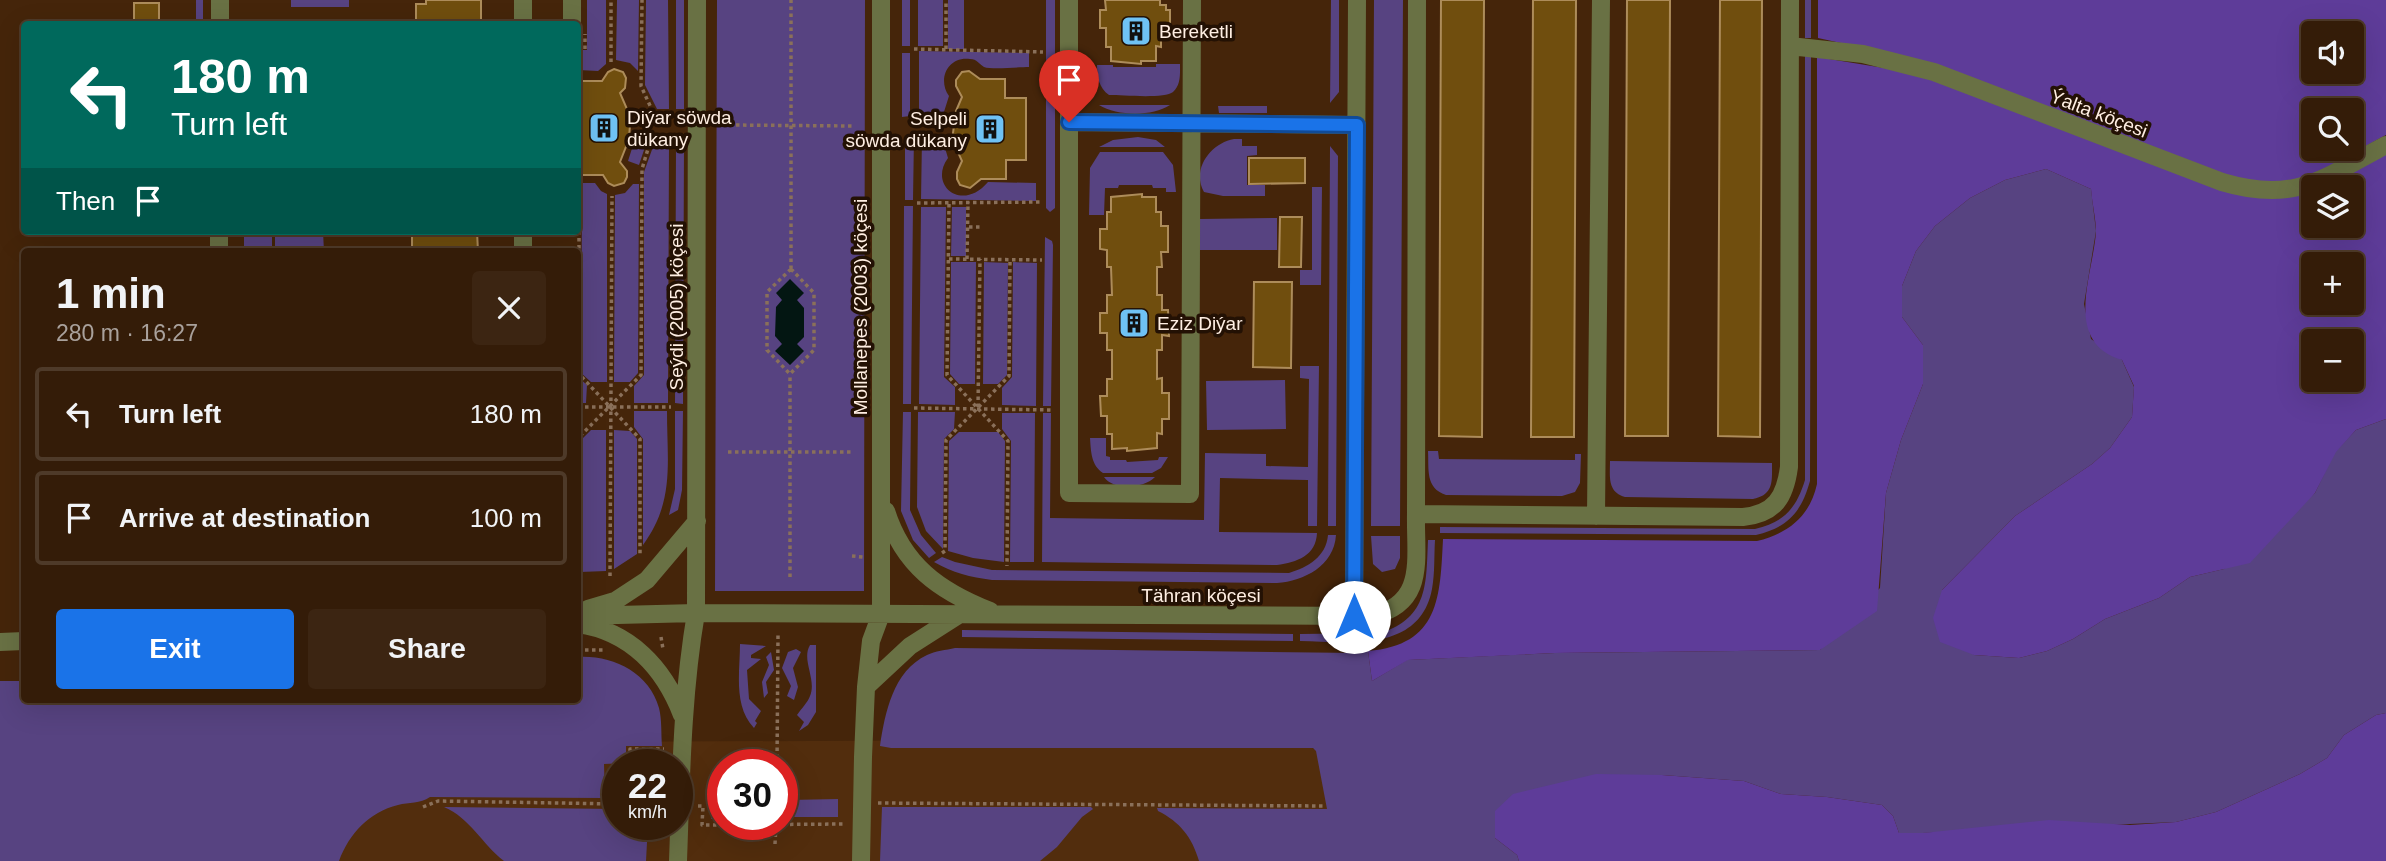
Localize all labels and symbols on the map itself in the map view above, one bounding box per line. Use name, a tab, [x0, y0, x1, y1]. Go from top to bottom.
building icon: Bereketli	[1119, 14, 1153, 48]
place label: Bereketli	[1159, 21, 1233, 42]
pin	[1039, 50, 1099, 122]
street label: Ýalta köçesi	[2047, 85, 2150, 142]
place label: Diýar söwda dükany	[627, 107, 732, 150]
place label: Selpeli söwda dükany	[846, 108, 967, 151]
building icon: Diýar söwda dükany	[587, 111, 621, 145]
building icon: Selpeli söwda dükany	[973, 112, 1007, 146]
street label: Mollanepes (2003) köçesi	[850, 199, 871, 415]
street label: Seýdi (2005) köçesi	[666, 224, 687, 390]
building icon: Eziz Diýar	[1117, 306, 1151, 340]
place label: Eziz Diýar	[1157, 313, 1243, 334]
position arrow	[1317, 580, 1391, 654]
street label: Tähran köçesi	[1141, 585, 1261, 606]
speed limit sign: 30	[707, 749, 798, 840]

